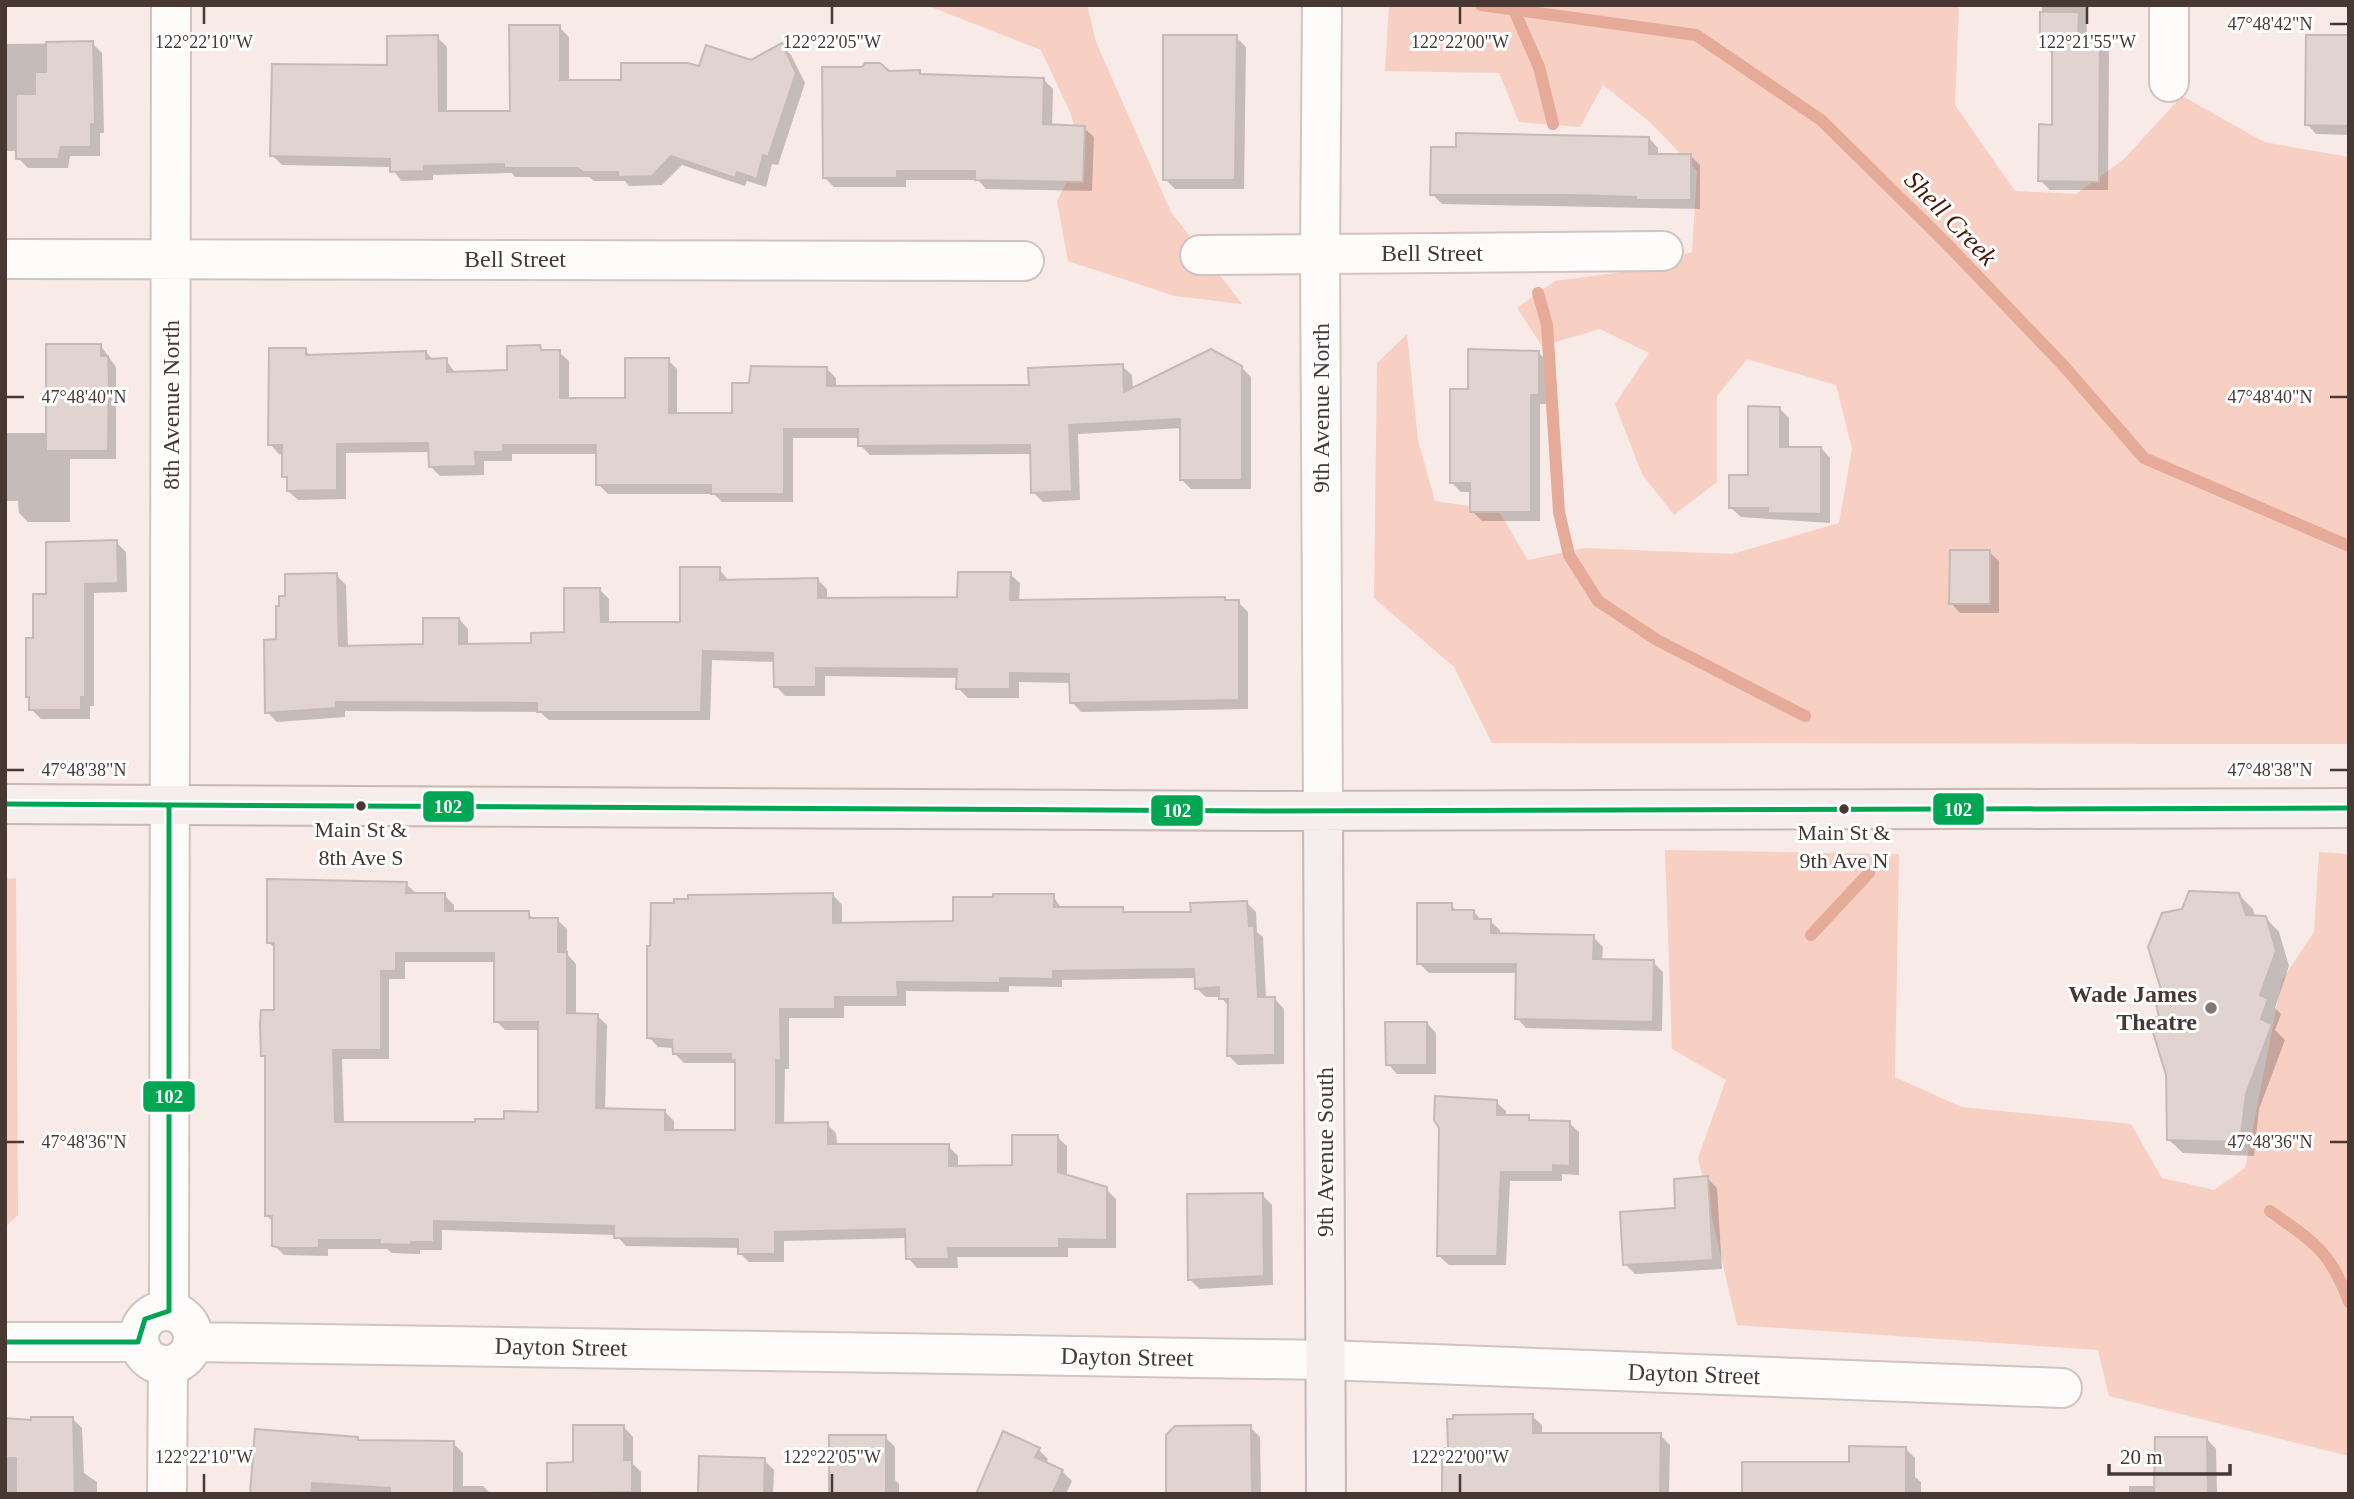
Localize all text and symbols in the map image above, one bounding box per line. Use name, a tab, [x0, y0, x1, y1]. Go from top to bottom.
text: 47°48'42"N	[2228, 14, 2312, 34]
text: 122°22'10"W	[155, 32, 253, 52]
text: 122°22'05"W	[783, 32, 881, 52]
text: 122°22'00"W	[1411, 32, 1509, 52]
text: 122°21'55"W	[2038, 32, 2136, 52]
water label: Shell Creek	[1899, 165, 2003, 272]
street label: Bell Street	[1381, 240, 1483, 266]
street label: Bell Street	[464, 246, 566, 272]
street label: 8th Avenue North	[158, 320, 184, 490]
street label: 9th Avenue North	[1308, 323, 1334, 493]
text: 47°48'40"N	[42, 387, 126, 407]
text: 47°48'40"N	[2228, 387, 2312, 407]
text: 47°48'38"N	[42, 760, 126, 780]
text: 47°48'38"N	[2228, 760, 2312, 780]
line badge: 102	[422, 790, 475, 823]
line badge: 102	[1932, 792, 1985, 826]
line badge: 102	[1150, 794, 1204, 827]
text: 102	[434, 796, 462, 817]
marker: Main St & 8th Ave S	[354, 799, 368, 813]
text: 102	[1944, 799, 1972, 820]
text: 102	[1163, 800, 1191, 821]
marker: Main St & 9th Ave N	[1837, 802, 1851, 816]
place label: Main St & 8th Ave S	[315, 817, 407, 870]
place label: Main St & 9th Ave N	[1798, 820, 1890, 873]
place label: Wade James Theatre	[2068, 981, 2197, 1035]
marker: Wade James Theatre	[2203, 1000, 2219, 1016]
street label: 9th Avenue South	[1312, 1067, 1338, 1237]
line badge: 102	[142, 1080, 196, 1113]
text: 102	[155, 1086, 183, 1107]
text: 47°48'36"N	[42, 1132, 126, 1152]
text: 47°48'36"N	[2228, 1132, 2312, 1152]
street label: Dayton Street	[494, 1333, 628, 1361]
street label: Dayton Street	[1060, 1343, 1194, 1371]
street label: Dayton Street	[1627, 1359, 1761, 1389]
scale bar	[2109, 1432, 2230, 1476]
text: 20 m	[2120, 1445, 2163, 1469]
text: 122°22'10"W	[155, 1447, 253, 1467]
text: 122°22'05"W	[783, 1447, 881, 1467]
text: 122°22'00"W	[1411, 1447, 1509, 1467]

